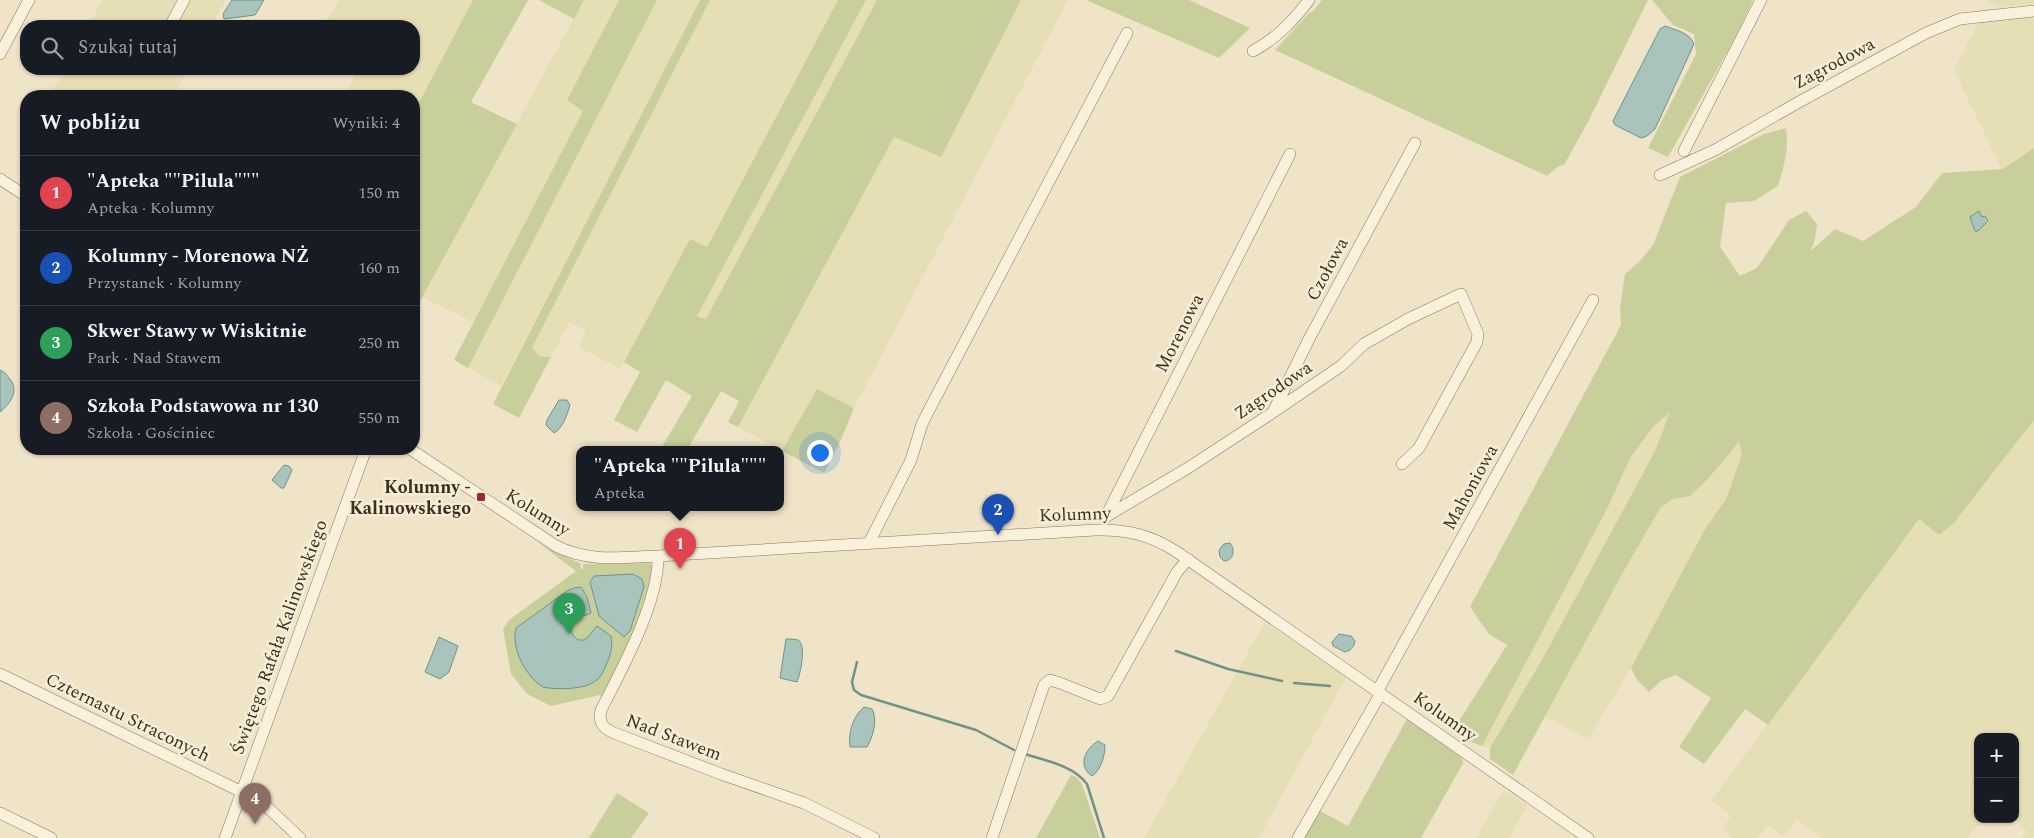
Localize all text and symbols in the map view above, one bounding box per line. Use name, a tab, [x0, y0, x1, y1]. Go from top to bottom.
search box	[20, 20, 420, 75]
street label: Zagrodowa	[1789, 31, 1880, 96]
text: Szukaj tutaj	[78, 33, 178, 62]
icon: search	[38, 34, 66, 62]
text: W pobliżu	[40, 107, 140, 139]
text: Wyniki: 4	[333, 111, 400, 135]
text: "Apteka ""Pilula"""	[87, 167, 259, 196]
text: 1	[52, 181, 60, 205]
text: 150 m	[358, 181, 400, 205]
text: Apteka · Kolumny	[87, 196, 214, 220]
street label: Czołowa	[1299, 233, 1355, 306]
text: Kolumny - Morenowa NŻ	[87, 242, 309, 271]
text: 2	[52, 256, 60, 280]
text: 160 m	[358, 256, 400, 280]
text: Przystanek · Kolumny	[87, 271, 241, 295]
street label: Morenowa	[1148, 289, 1211, 377]
text: Skwer Stawy w Wiskitnie	[87, 317, 307, 346]
text: 3	[52, 331, 60, 355]
text: 250 m	[358, 331, 400, 355]
text: Park · Nad Stawem	[87, 346, 221, 370]
street label: Zagrodowa	[1229, 354, 1318, 427]
text: Szkoła Podstawowa nr 130	[87, 392, 319, 421]
text: 4	[52, 406, 60, 430]
text: 550 m	[358, 406, 400, 430]
text: Szkoła · Gościniec	[87, 421, 215, 445]
street label: Mahoniowa	[1436, 439, 1505, 535]
your location	[807, 440, 833, 466]
popup	[576, 446, 784, 511]
text: "Apteka ""Pilula"""	[594, 452, 766, 481]
place label: Kolumny - Kalinowskiego	[349, 474, 471, 522]
text: Apteka	[594, 481, 645, 505]
street label: Kolumny	[500, 482, 577, 544]
marker: Kolumny - Kalinowskiego	[475, 491, 487, 503]
pin: 2	[982, 494, 1014, 535]
street label: Kolumny	[1039, 500, 1113, 529]
street label: Świętego Rafała Kalinowskiego	[224, 516, 335, 758]
pin: 1	[664, 528, 696, 569]
pin: 3	[553, 593, 585, 634]
street label: Czternastu Straconych	[41, 666, 215, 769]
street label: Kolumny	[1407, 685, 1483, 749]
street label: Nad Stawem	[622, 707, 725, 768]
map controls	[1974, 733, 2019, 823]
button: +	[1974, 733, 2019, 778]
button: −	[1974, 778, 2019, 823]
pin: 4	[239, 783, 271, 824]

